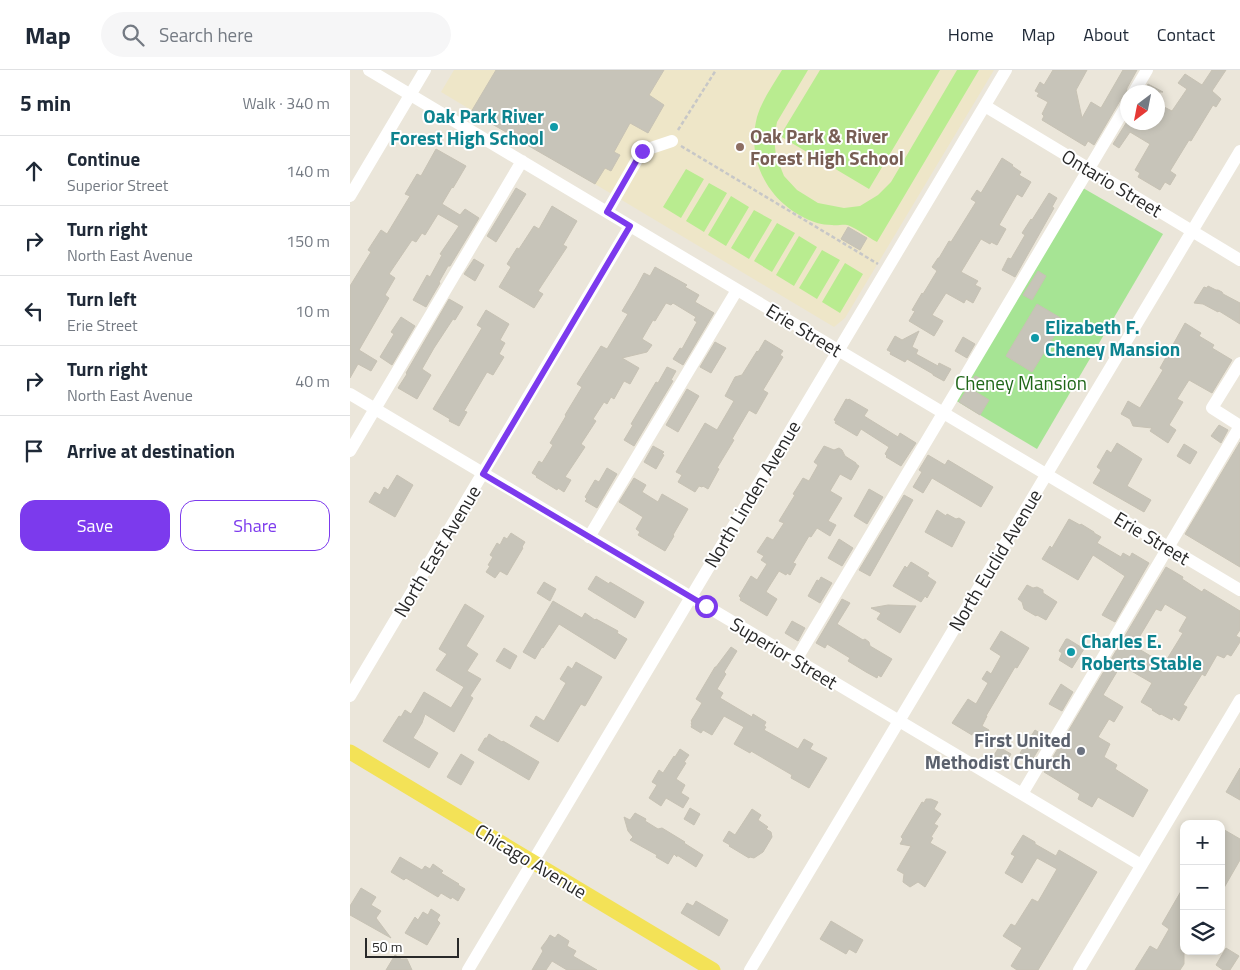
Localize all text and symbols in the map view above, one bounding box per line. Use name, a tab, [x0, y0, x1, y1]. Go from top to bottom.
search box	[101, 12, 451, 57]
text: Map	[25, 17, 71, 53]
text: Search here	[159, 20, 253, 49]
icon: search	[119, 21, 147, 49]
text: Home	[948, 21, 994, 48]
text: Map	[1022, 21, 1055, 48]
text: About	[1083, 21, 1129, 48]
text: Contact	[1157, 21, 1215, 48]
north arrow	[1120, 85, 1165, 130]
text: 5 min	[20, 87, 71, 119]
text: Walk · 340 m	[242, 91, 330, 115]
place label: Oak Park River Forest High School	[390, 101, 544, 152]
marker: Oak Park River Forest High School	[548, 121, 560, 133]
place label: Oak Park & River Forest High School	[750, 121, 904, 172]
route end	[631, 140, 654, 163]
marker: Oak Park & River Forest High School	[734, 141, 746, 153]
street label: Ontario Street	[1056, 141, 1168, 224]
text: Continue	[67, 144, 140, 173]
icon: ahead	[20, 157, 48, 185]
text: 140 m	[286, 159, 330, 183]
text: Superior Street	[67, 173, 168, 197]
text: Turn right	[67, 214, 148, 243]
icon: right	[20, 227, 48, 255]
text: 150 m	[286, 229, 330, 253]
text: North East Avenue	[67, 243, 193, 267]
text: Turn left	[67, 284, 137, 313]
street label: Erie Street	[761, 296, 848, 364]
icon: left	[20, 297, 48, 325]
text: 10 m	[295, 299, 330, 323]
place label: Elizabeth F. Cheney Mansion	[1045, 312, 1180, 363]
text: Erie Street	[67, 313, 138, 337]
marker: Elizabeth F. Cheney Mansion	[1029, 332, 1041, 344]
text: Turn right	[67, 354, 148, 383]
icon: right	[20, 367, 48, 395]
park label: Cheney Mansion	[955, 368, 1087, 397]
text: 40 m	[295, 369, 330, 393]
text: North East Avenue	[67, 383, 193, 407]
street label: North Linden Avenue	[696, 415, 807, 573]
text: Arrive at destination	[67, 436, 235, 465]
icon: arrive	[20, 437, 48, 465]
street label: North East Avenue	[386, 479, 488, 622]
street label: North Euclid Avenue	[941, 483, 1049, 636]
button: Save	[20, 500, 170, 551]
button: Share	[180, 500, 330, 551]
street label: Erie Street	[1109, 504, 1196, 572]
route start	[695, 595, 718, 618]
street label: Superior Street	[725, 609, 844, 696]
place label: Charles E. Roberts Stable	[1081, 626, 1202, 677]
marker: Charles E. Roberts Stable	[1065, 646, 1077, 658]
place label: First United Methodist Church	[925, 725, 1071, 776]
marker: First United Methodist Church	[1075, 745, 1087, 757]
street label: Chicago Avenue	[470, 816, 593, 905]
map controls	[1180, 820, 1225, 955]
button: +	[1180, 820, 1225, 865]
button: −	[1180, 865, 1225, 910]
button: layers	[1180, 910, 1225, 955]
scale bar	[365, 935, 459, 958]
text: 50 m	[372, 936, 402, 957]

